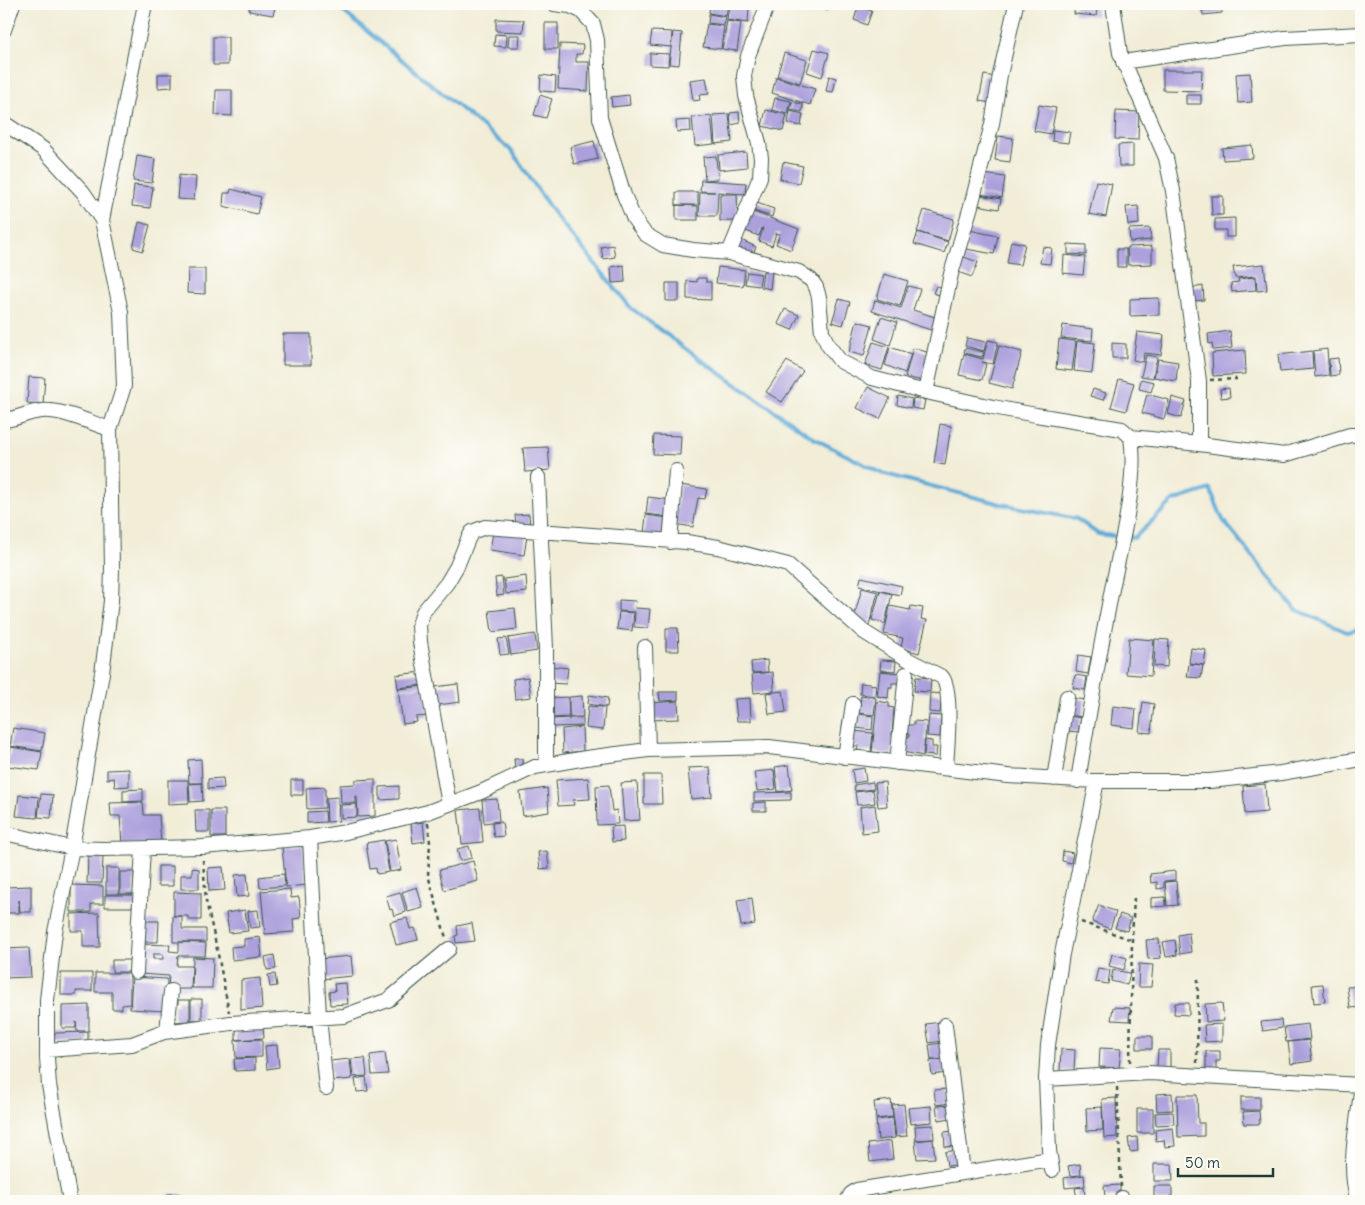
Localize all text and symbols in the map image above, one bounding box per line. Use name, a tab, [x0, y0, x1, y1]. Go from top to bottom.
scale bar	[1178, 1145, 1272, 1177]
text: 50 m	[1185, 1153, 1220, 1172]

